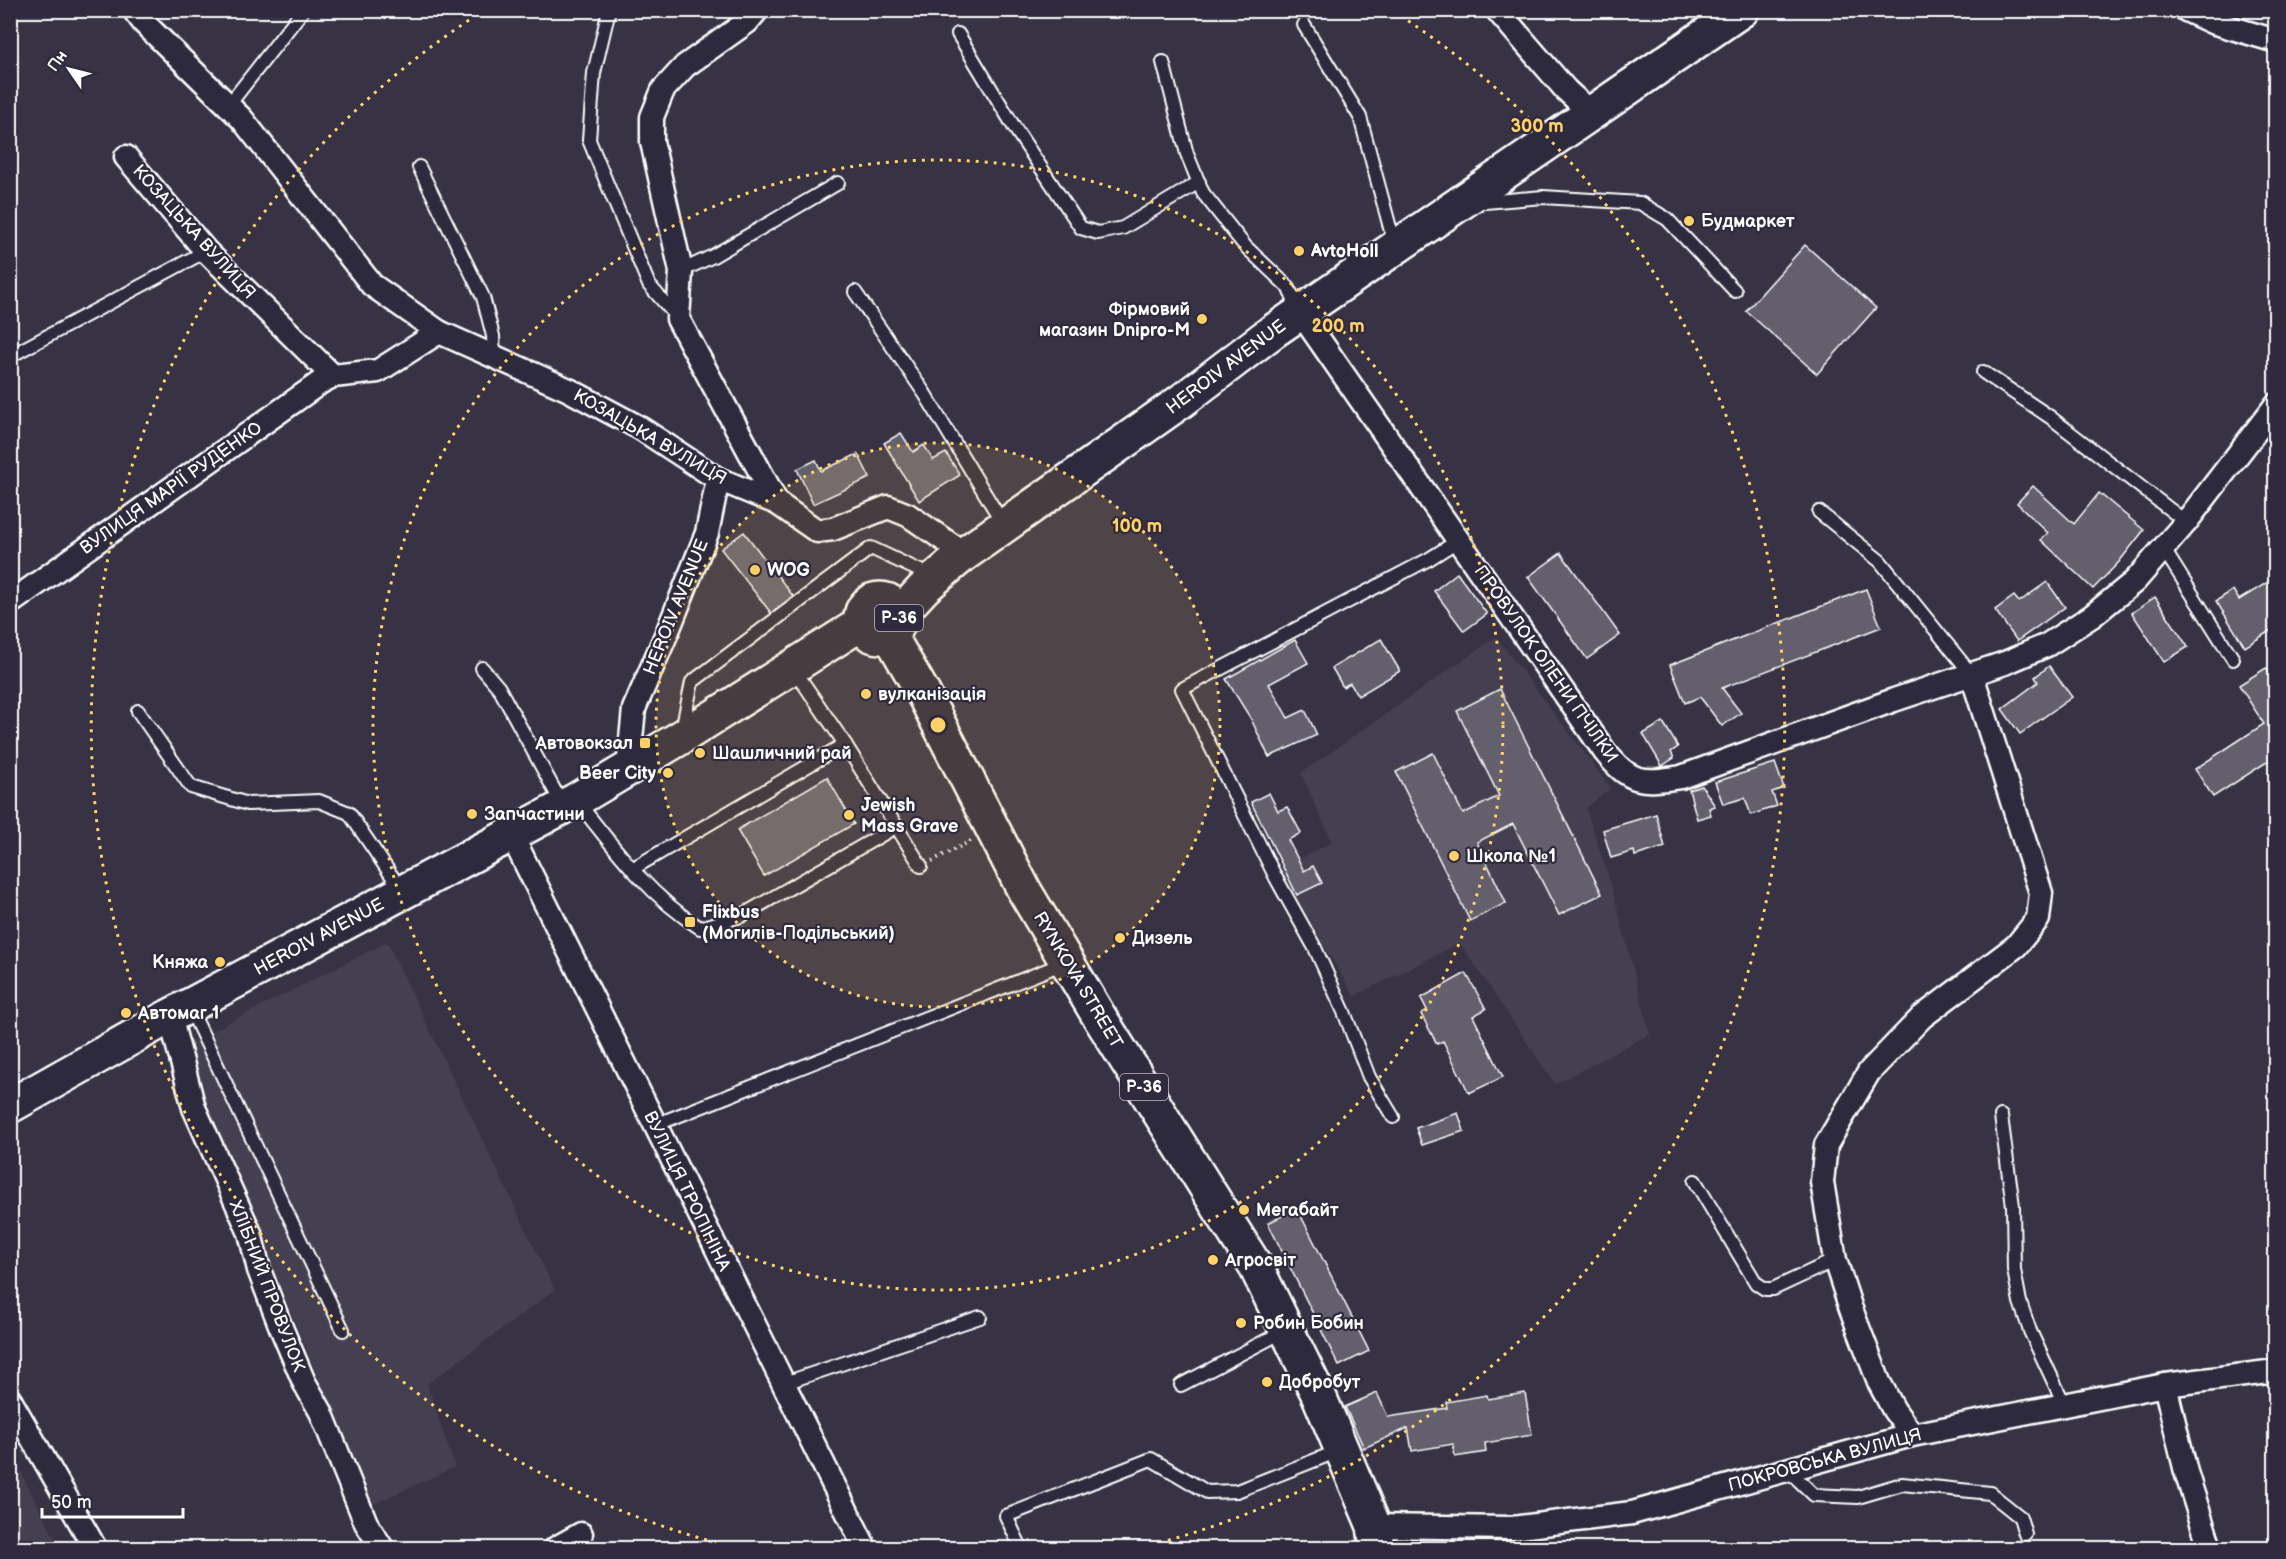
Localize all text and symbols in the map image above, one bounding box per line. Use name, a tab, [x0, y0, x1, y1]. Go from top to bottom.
north arrow	[39, 39, 99, 99]
text: Пн	[44, 47, 72, 75]
text: 300 m	[1510, 116, 1564, 137]
street label: КОЗАЦЬКА ВУЛИЦЯ	[128, 161, 260, 303]
place label: Будмаркет	[1701, 211, 1795, 232]
marker: Будмаркет	[1682, 214, 1696, 228]
place label: AvtoHoll	[1310, 241, 1379, 262]
marker: AvtoHoll	[1292, 244, 1306, 258]
place label: Фірмовий магазин Dnipro-M	[1039, 299, 1190, 341]
marker: Фірмовий магазин Dnipro-M	[1195, 312, 1209, 326]
street label: HEROIV AVENUE	[1162, 315, 1290, 419]
text: 200 m	[1311, 316, 1365, 337]
street label: КОЗАЦЬКА ВУЛИЦЯ	[570, 385, 730, 489]
street label: ВУЛИЦЯ МАРІЇ РУДЕНКО	[76, 416, 266, 559]
text: 100 m	[1112, 516, 1162, 537]
street label: HEROIV AVENUE	[639, 536, 713, 678]
place label: WOG	[767, 560, 810, 581]
street label: ПРОВУЛОК ОЛЕНИ ПЧІЛКИ	[1470, 561, 1622, 767]
marker: WOG	[748, 563, 762, 577]
road number: Р-36	[875, 605, 923, 631]
place label: вулканізація	[878, 684, 986, 705]
marker: вулканізація	[859, 687, 873, 701]
centre of rings	[928, 715, 948, 735]
place label: Автовокзал	[534, 733, 633, 754]
marker: Автовокзал	[638, 736, 652, 750]
place label: Шашличний рай	[712, 743, 852, 764]
marker: Шашличний рай	[693, 746, 707, 760]
place label: Beer City	[579, 763, 657, 784]
marker: Beer City	[661, 766, 675, 780]
place label: Jewish Mass Grave	[861, 795, 958, 837]
place label: Запчастини	[484, 804, 585, 825]
marker: Запчастини	[465, 807, 479, 821]
marker: Jewish Mass Grave	[842, 808, 856, 822]
place label: Школа №1	[1466, 846, 1556, 867]
marker: Школа №1	[1447, 849, 1461, 863]
street label: HEROIV AVENUE	[250, 894, 388, 980]
place label: Flixbus (Могилів-Подільський)	[702, 902, 895, 944]
street label: RYNKOVA STREET	[1029, 908, 1127, 1052]
marker: Flixbus (Могилів-Подільський)	[683, 915, 697, 929]
place label: Дизель	[1132, 928, 1193, 949]
marker: Дизель	[1113, 931, 1127, 945]
place label: Княжа	[152, 952, 209, 973]
marker: Княжа	[213, 955, 227, 969]
place label: Автомаг 1	[137, 1003, 219, 1024]
marker: Автомаг 1	[119, 1006, 133, 1020]
road number: Р-36	[1120, 1074, 1168, 1100]
street label: ВУЛИЦЯ ТРОПІНІНА	[639, 1108, 735, 1274]
street label: ХЛІБНИЙ ПРОВУЛОК	[225, 1197, 309, 1375]
place label: Мегабайт	[1256, 1200, 1339, 1221]
marker: Мегабайт	[1237, 1203, 1251, 1217]
place label: Агросвіт	[1224, 1250, 1296, 1271]
marker: Агросвіт	[1206, 1253, 1220, 1267]
place label: Робин Бобин	[1253, 1313, 1364, 1334]
marker: Робин Бобин	[1234, 1316, 1248, 1330]
place label: Добробут	[1279, 1372, 1361, 1393]
marker: Добробут	[1260, 1375, 1274, 1389]
street label: ПОКРОВСЬКА ВУЛИЦЯ	[1726, 1424, 1924, 1496]
scale bar	[42, 1481, 183, 1519]
text: 50 m	[51, 1492, 92, 1513]

